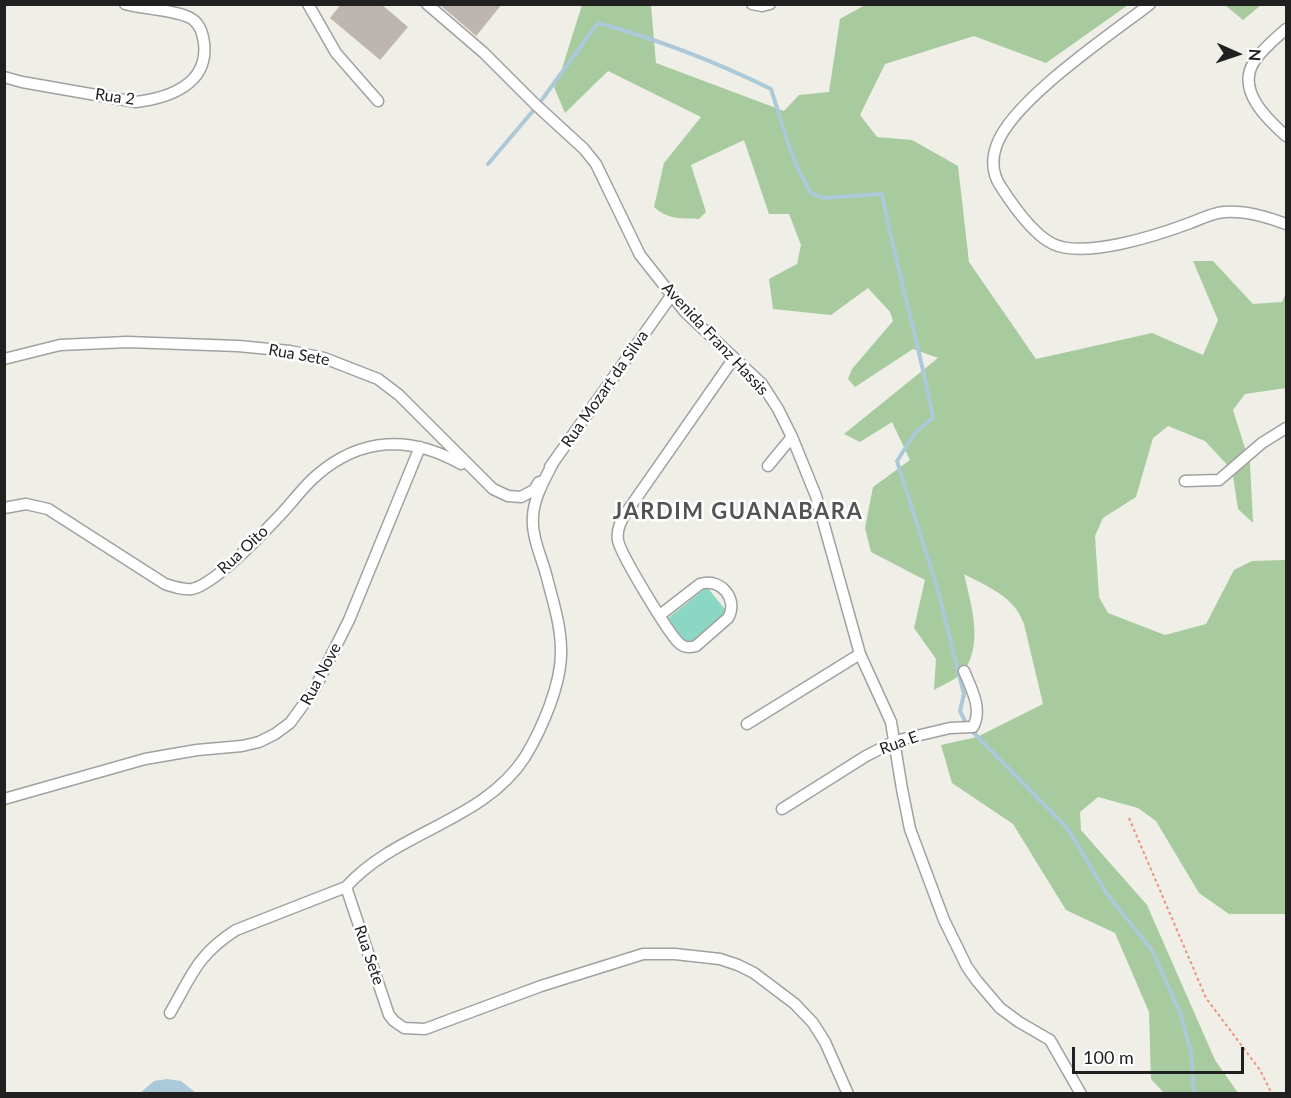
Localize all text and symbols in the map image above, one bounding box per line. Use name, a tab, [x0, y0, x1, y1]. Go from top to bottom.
north arrow	[1207, 24, 1267, 84]
text: N	[1246, 48, 1265, 62]
street label: Rua 2	[94, 85, 136, 109]
street label: Avenida Franz Hassis	[658, 279, 772, 399]
street label: Rua Mozart da Silva	[557, 327, 653, 451]
street label: Rua Sete	[267, 340, 331, 370]
district label: JARDIM GUANABARA	[613, 499, 863, 525]
street label: Rua Oito	[214, 522, 272, 578]
street label: Rua Nove	[297, 639, 345, 709]
street label: Rua E	[877, 727, 921, 759]
street label: Rua Sete	[350, 923, 388, 987]
scale bar	[1075, 1035, 1248, 1073]
text: 100 m	[1083, 1046, 1134, 1068]

